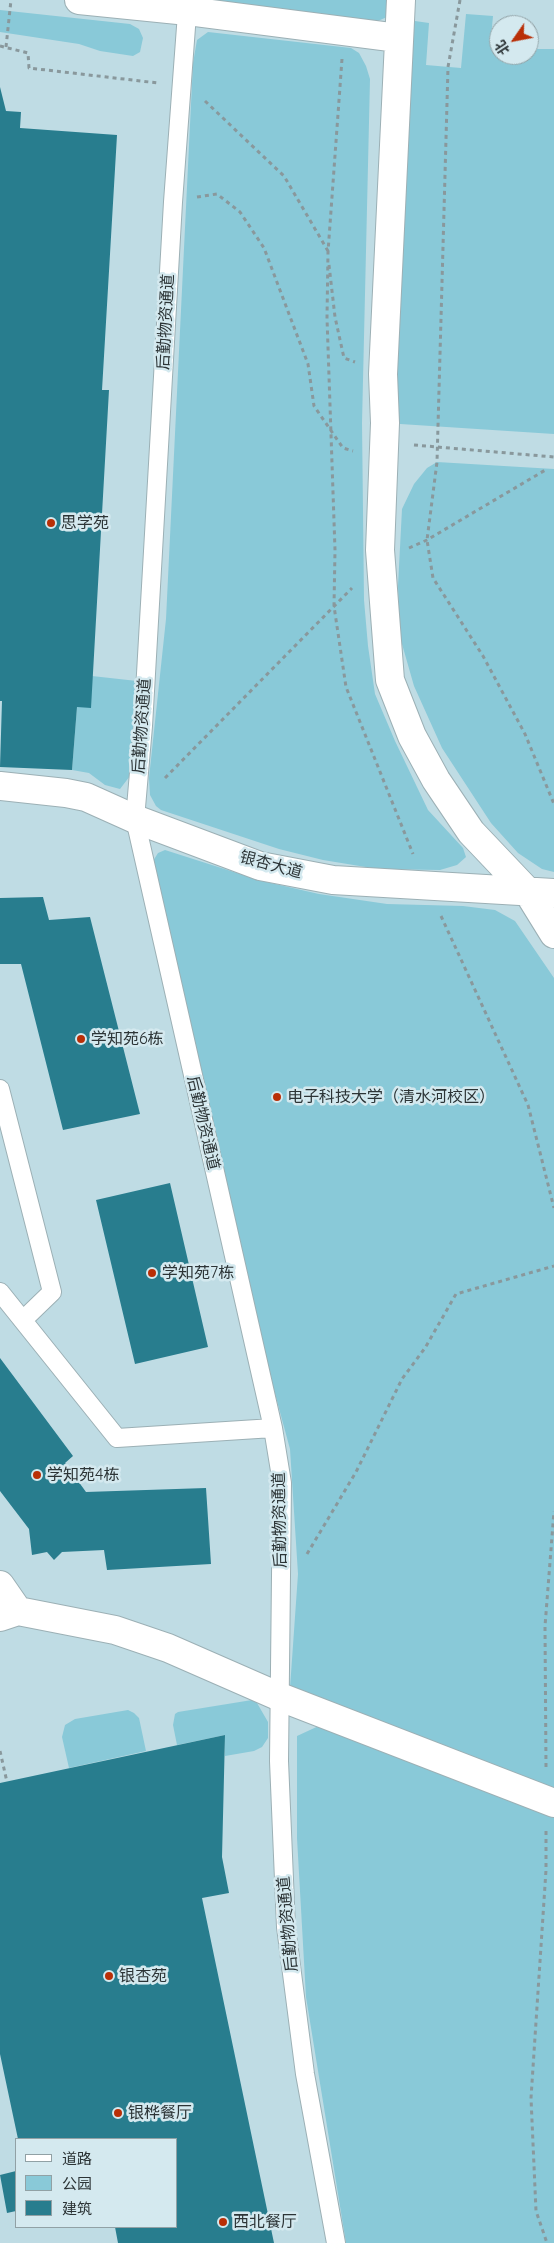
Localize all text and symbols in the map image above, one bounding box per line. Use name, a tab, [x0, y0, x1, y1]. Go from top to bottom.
north arrow	[489, 15, 539, 65]
text: 北	[491, 37, 514, 58]
street label: 后勤物资通道	[154, 274, 178, 370]
place label: 思学苑	[61, 513, 109, 533]
marker: 思学苑	[45, 517, 57, 529]
street label: 后勤物资通道	[129, 677, 155, 775]
street label: 银杏大道	[238, 847, 304, 883]
place label: 学知苑6栋	[91, 1029, 164, 1049]
marker: 学知苑6栋	[75, 1033, 87, 1045]
street label: 后勤物资通道	[183, 1074, 223, 1172]
place label: 电子科技大学（清水河校区）	[287, 1087, 495, 1107]
marker: 电子科技大学（清水河校区）	[271, 1091, 283, 1103]
place label: 学知苑7栋	[162, 1263, 234, 1283]
marker: 学知苑7栋	[146, 1267, 158, 1279]
place label: 学知苑4栋	[47, 1465, 119, 1485]
marker: 学知苑4栋	[31, 1469, 43, 1481]
street label: 后勤物资通道	[270, 1472, 290, 1568]
street label: 后勤物资通道	[274, 1875, 302, 1973]
place label: 银杏苑	[119, 1966, 167, 1986]
marker: 银杏苑	[103, 1970, 115, 1982]
place label: 银桦餐厅	[128, 2103, 192, 2123]
marker: 银桦餐厅	[112, 2107, 124, 2119]
legend	[15, 2138, 178, 2228]
text: 道路	[62, 2149, 92, 2168]
text: 公园	[62, 2174, 92, 2193]
text: 建筑	[62, 2199, 92, 2218]
place label: 西北餐厅	[233, 2212, 297, 2232]
marker: 西北餐厅	[217, 2216, 229, 2228]

